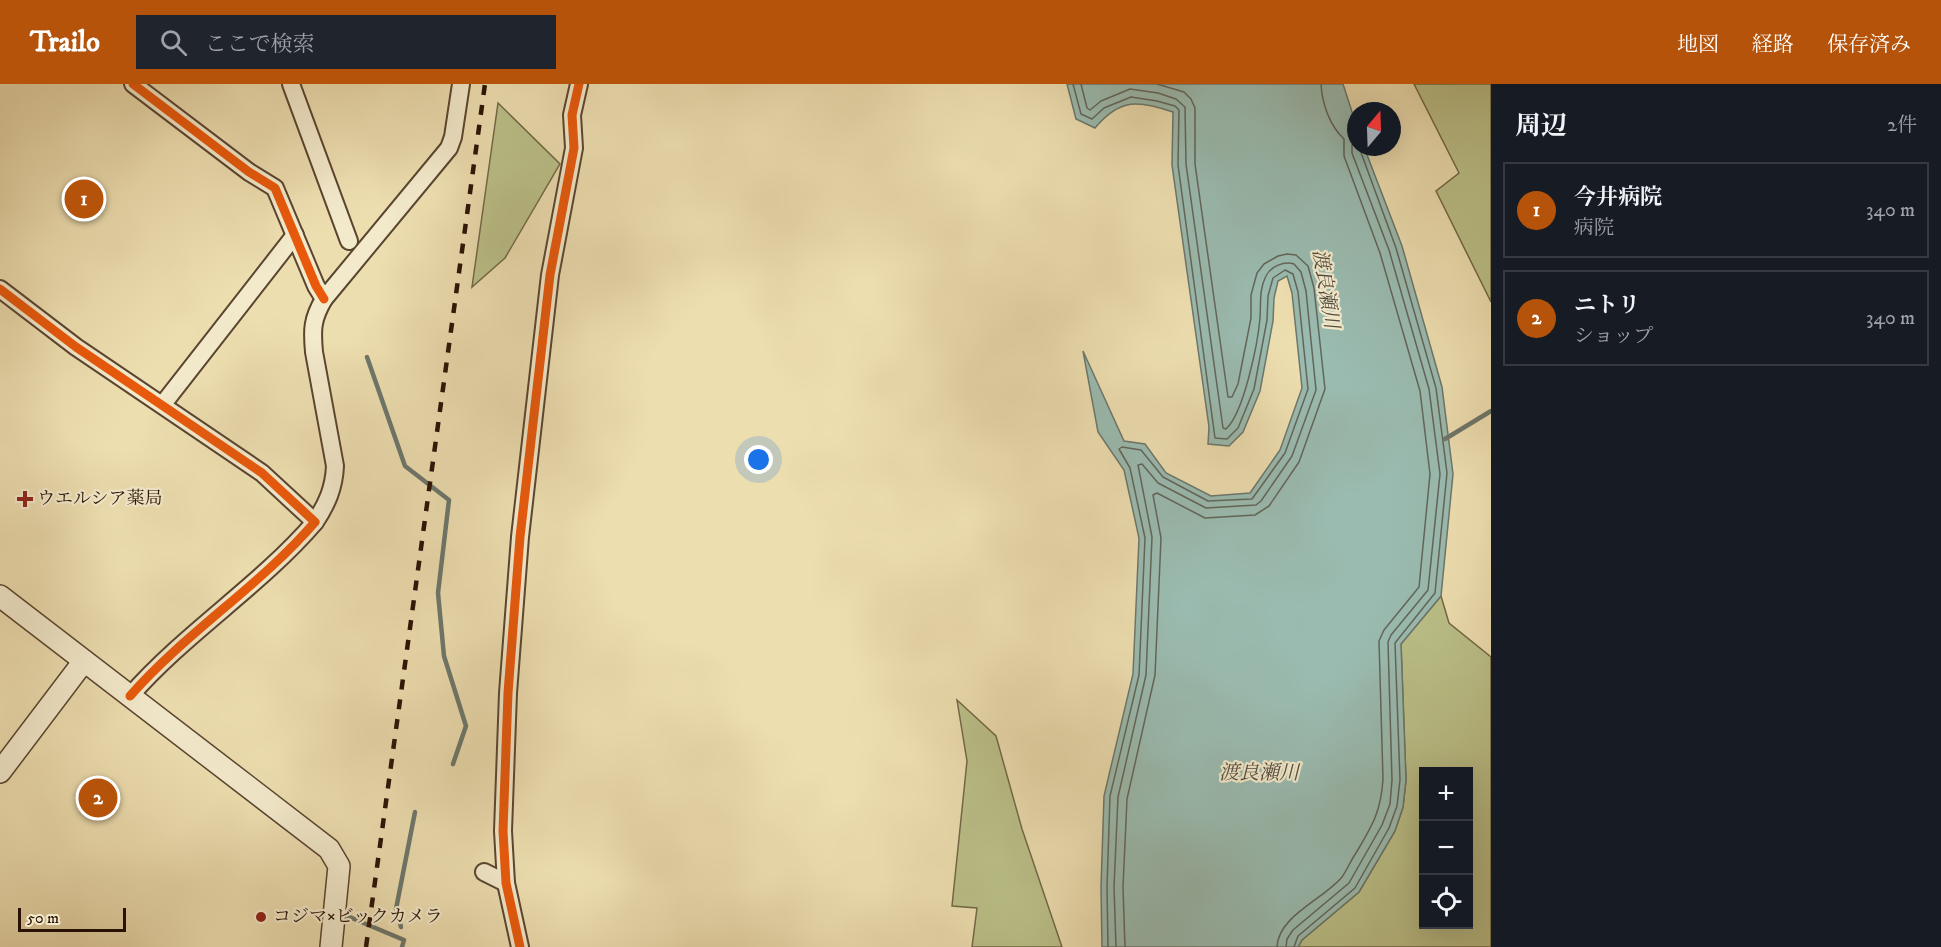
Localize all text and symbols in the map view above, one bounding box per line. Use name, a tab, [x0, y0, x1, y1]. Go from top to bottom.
search box	[136, 15, 556, 69]
text: Trailo	[30, 25, 100, 60]
icon: search	[157, 26, 190, 59]
text: ここで検索	[205, 31, 315, 58]
text: 地図	[1677, 32, 1719, 58]
text: 経路	[1752, 32, 1794, 58]
text: 保存済み	[1827, 32, 1911, 58]
north arrow	[1347, 102, 1401, 156]
text: 周辺	[1515, 110, 1567, 143]
text: 2件	[1887, 113, 1917, 138]
pin: 1	[64, 176, 104, 222]
text: 今井病院	[1574, 184, 1662, 211]
text: 1	[1533, 198, 1540, 223]
text: 340 m	[1866, 198, 1915, 223]
text: 病院	[1574, 216, 1614, 241]
water label: 渡良瀬川	[1306, 248, 1344, 332]
text: ニトリ	[1574, 292, 1640, 319]
text: 2	[1532, 306, 1541, 331]
text: 340 m	[1866, 306, 1915, 331]
text: ショップ	[1574, 324, 1654, 349]
your location	[744, 445, 773, 474]
place label: ウエルシア薬局	[37, 488, 163, 510]
marker: ウエルシア薬局	[18, 492, 32, 506]
water label: 渡良瀬川	[1219, 761, 1301, 786]
map controls	[1419, 767, 1473, 929]
button: +	[1419, 767, 1473, 821]
pin: 2	[78, 776, 118, 820]
button: −	[1419, 821, 1473, 875]
button: locate	[1419, 875, 1473, 929]
scale bar	[18, 905, 126, 932]
place label: コジマ×ビックカメラ	[273, 906, 443, 928]
text: 50 m	[27, 908, 59, 928]
marker: コジマ×ビックカメラ	[254, 910, 268, 924]

